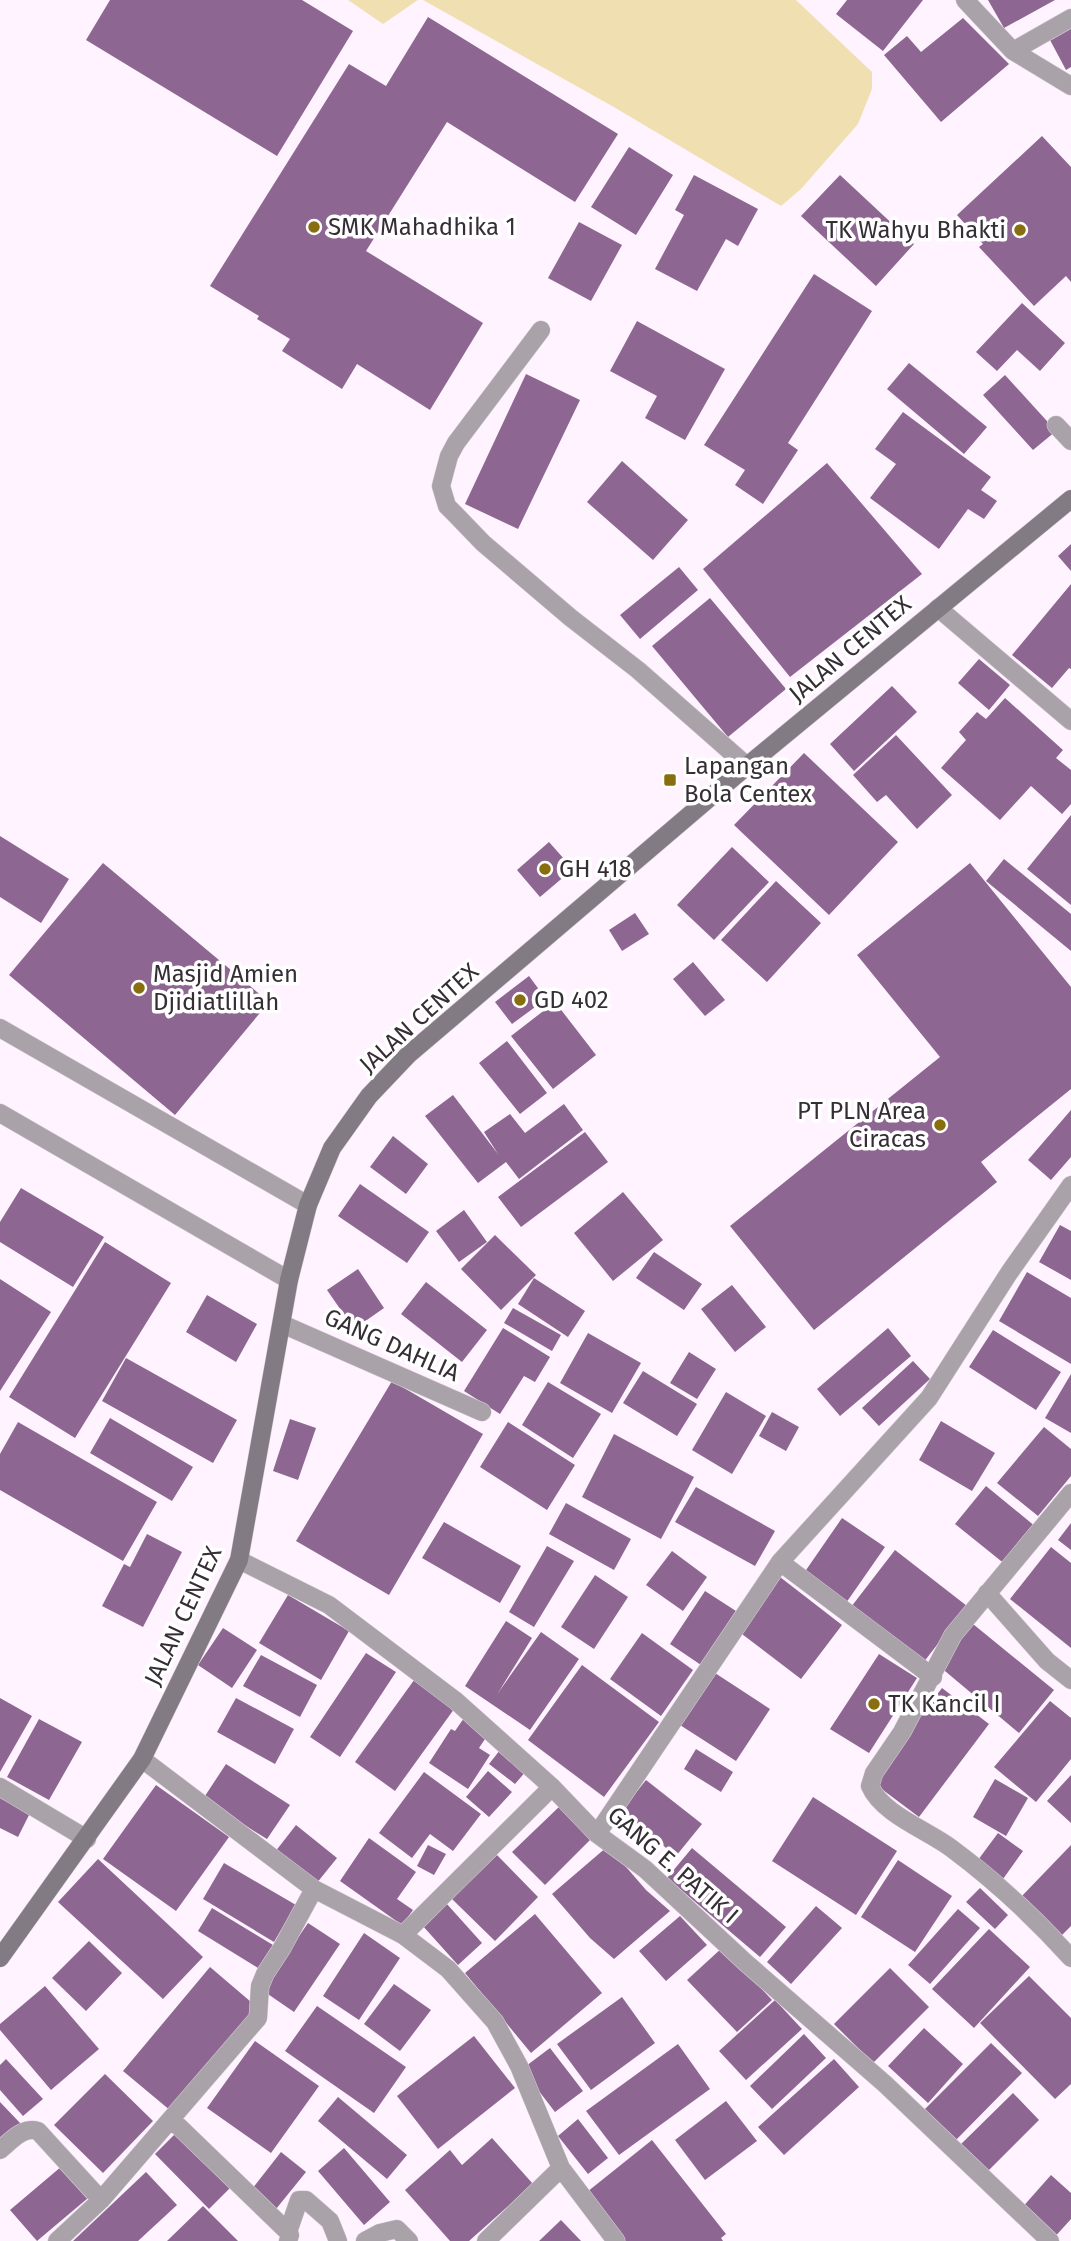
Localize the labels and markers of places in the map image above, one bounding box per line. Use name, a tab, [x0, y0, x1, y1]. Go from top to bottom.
place label: SMK Mahadhika 1	[328, 213, 516, 241]
place label: TK Wahyu Bhakti	[825, 216, 1006, 244]
marker: SMK Mahadhika 1	[306, 219, 322, 235]
marker: TK Wahyu Bhakti	[1012, 222, 1028, 238]
place label: Lapangan Bola Centex	[684, 752, 812, 808]
marker: Lapangan Bola Centex	[662, 772, 678, 788]
place label: GH 418	[559, 855, 632, 883]
marker: GH 418	[537, 861, 553, 877]
place label: Masjid Amien Djidiatlillah	[153, 960, 298, 1016]
marker: Masjid Amien Djidiatlillah	[131, 980, 147, 996]
place label: GD 402	[534, 986, 609, 1014]
marker: GD 402	[512, 992, 528, 1008]
place label: PT PLN Area Ciracas	[797, 1097, 926, 1153]
marker: PT PLN Area Ciracas	[932, 1117, 948, 1133]
place label: TK Kancil I	[888, 1690, 1001, 1718]
marker: TK Kancil I	[866, 1696, 882, 1712]

